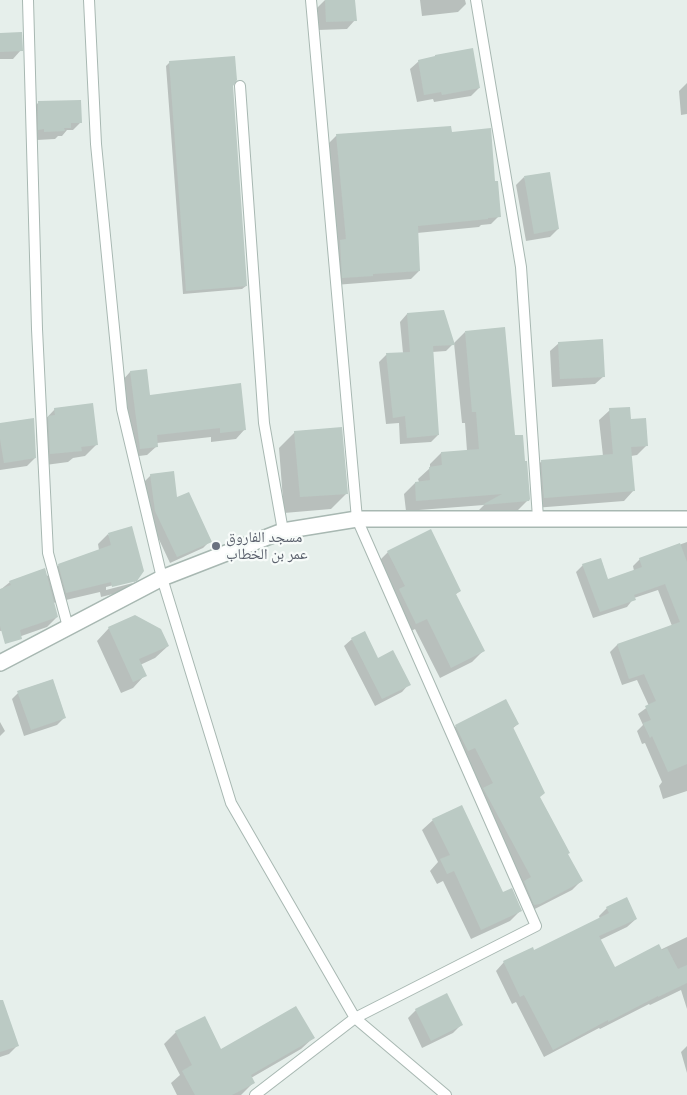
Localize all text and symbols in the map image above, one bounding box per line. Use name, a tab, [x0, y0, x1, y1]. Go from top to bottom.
place label: مسجد الفاروق عمر بن الخطاب	[226, 528, 308, 563]
marker: مسجد الفاروق عمر بن الخطاب	[210, 540, 222, 552]

